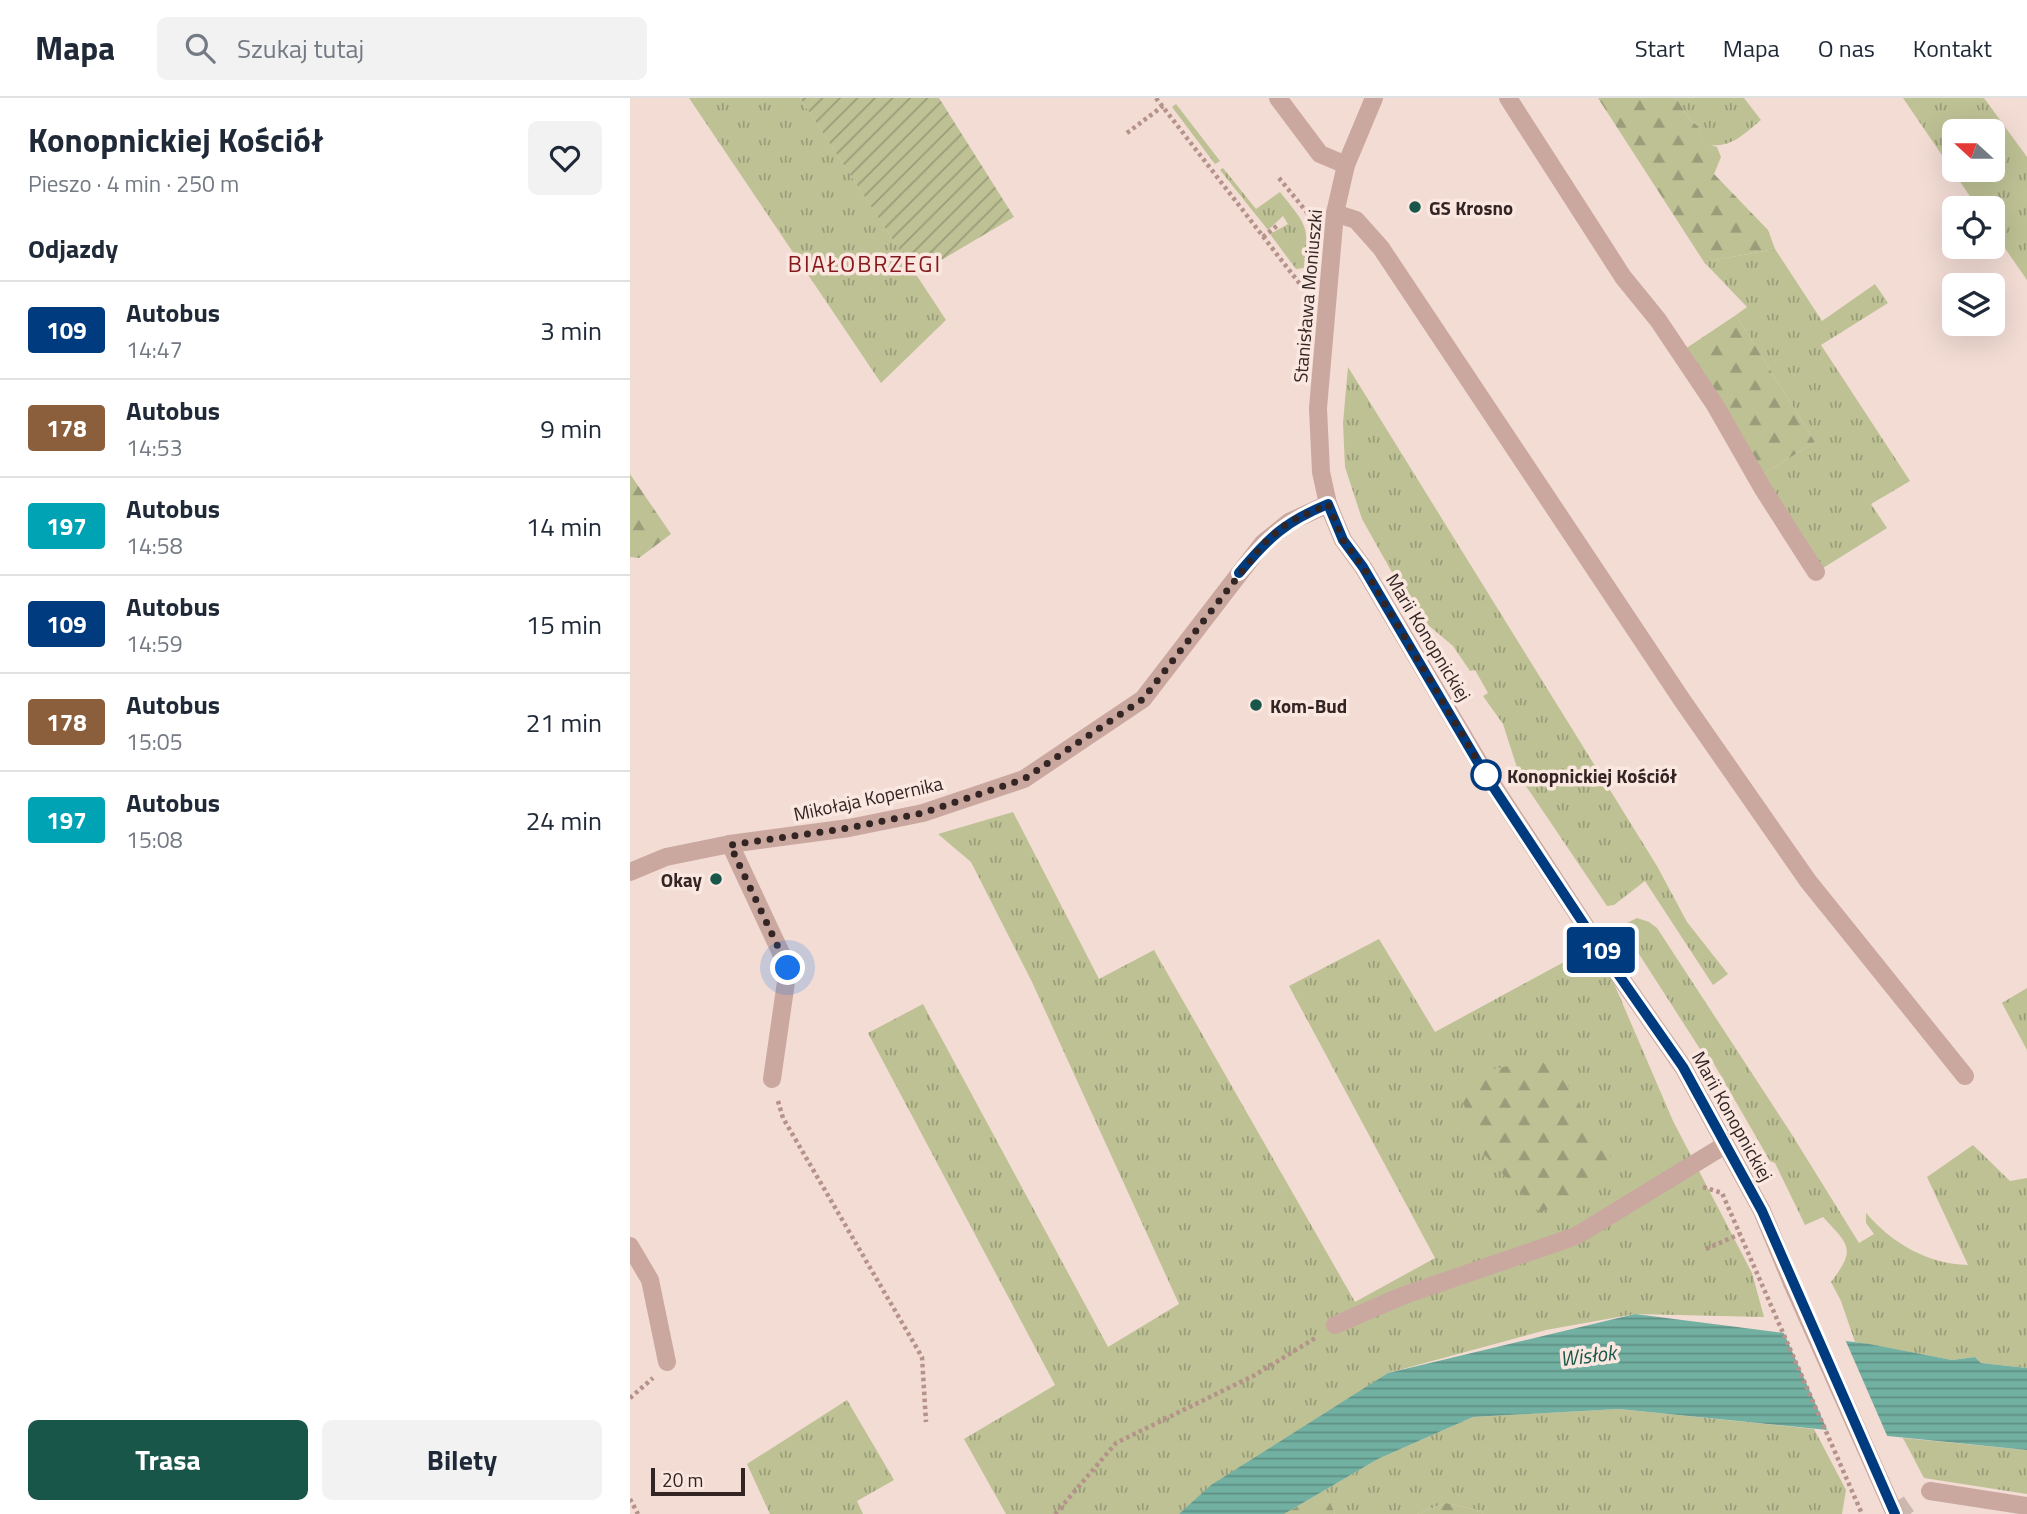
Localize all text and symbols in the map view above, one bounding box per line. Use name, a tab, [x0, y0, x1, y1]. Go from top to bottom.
search box	[157, 17, 647, 80]
text: Mapa	[35, 23, 115, 73]
icon: search	[181, 29, 219, 67]
text: Szukaj tutaj	[237, 29, 364, 68]
text: Start	[1635, 30, 1685, 66]
text: Mapa	[1723, 30, 1780, 66]
text: O nas	[1818, 30, 1875, 66]
text: Kontakt	[1913, 30, 1992, 66]
text: Konopnickiej Kościół	[28, 115, 323, 165]
north arrow	[1942, 119, 2006, 182]
map controls	[1942, 119, 2005, 336]
button: heart	[528, 121, 602, 195]
text: Pieszo · 4 min · 250 m	[28, 166, 239, 201]
place label: GS Krosno	[1429, 193, 1513, 222]
button: locate	[1942, 196, 2005, 259]
marker: GS Krosno	[1407, 199, 1423, 215]
street label: Stanisława Moniuszki	[1285, 208, 1329, 384]
text: Odjazdy	[28, 229, 118, 268]
district label: BIAŁOBRZEGI	[788, 246, 942, 281]
button: layers	[1942, 273, 2005, 336]
text: Autobus	[126, 293, 220, 332]
text: 3 min	[540, 311, 602, 350]
text: 109	[46, 312, 87, 348]
text: 14:47	[126, 332, 183, 367]
text: Autobus	[126, 391, 220, 430]
text: 9 min	[540, 409, 602, 448]
text: 178	[46, 410, 87, 446]
text: 14:53	[126, 430, 183, 465]
text: Autobus	[126, 489, 220, 528]
text: 14 min	[526, 507, 602, 546]
text: 197	[46, 508, 87, 544]
text: 14:58	[126, 528, 183, 563]
street label: Marii Konopnickiej	[1379, 567, 1479, 707]
text: Autobus	[126, 587, 220, 626]
text: 15 min	[526, 605, 602, 644]
text: 109	[46, 606, 87, 642]
text: 14:59	[126, 626, 183, 661]
text: Autobus	[126, 685, 220, 724]
place label: Kom-Bud	[1270, 691, 1347, 720]
marker: Kom-Bud	[1248, 697, 1264, 713]
text: 21 min	[526, 703, 602, 742]
text: 178	[46, 704, 87, 740]
text: 15:05	[126, 724, 183, 759]
marker: Konopnickiej Kościół	[1471, 760, 1501, 790]
place label: Konopnickiej Kościół	[1507, 761, 1678, 790]
street label: Mikołaja Kopernika	[791, 768, 946, 828]
text: Autobus	[126, 783, 220, 822]
text: 24 min	[526, 801, 602, 840]
text: 197	[46, 802, 87, 838]
text: 15:08	[126, 822, 183, 857]
place label: Okay	[661, 865, 702, 894]
marker: Okay	[708, 871, 724, 887]
line badge: 109	[1561, 927, 1641, 973]
text: 109	[1581, 932, 1621, 968]
your location	[770, 950, 805, 985]
street label: Marii Konopnickiej	[1685, 1046, 1781, 1186]
water label: Wisłok	[1558, 1335, 1620, 1374]
button: Trasa	[28, 1420, 308, 1500]
button: Bilety	[322, 1420, 602, 1500]
scale bar	[651, 1465, 746, 1497]
text: 20 m	[662, 1465, 703, 1494]

